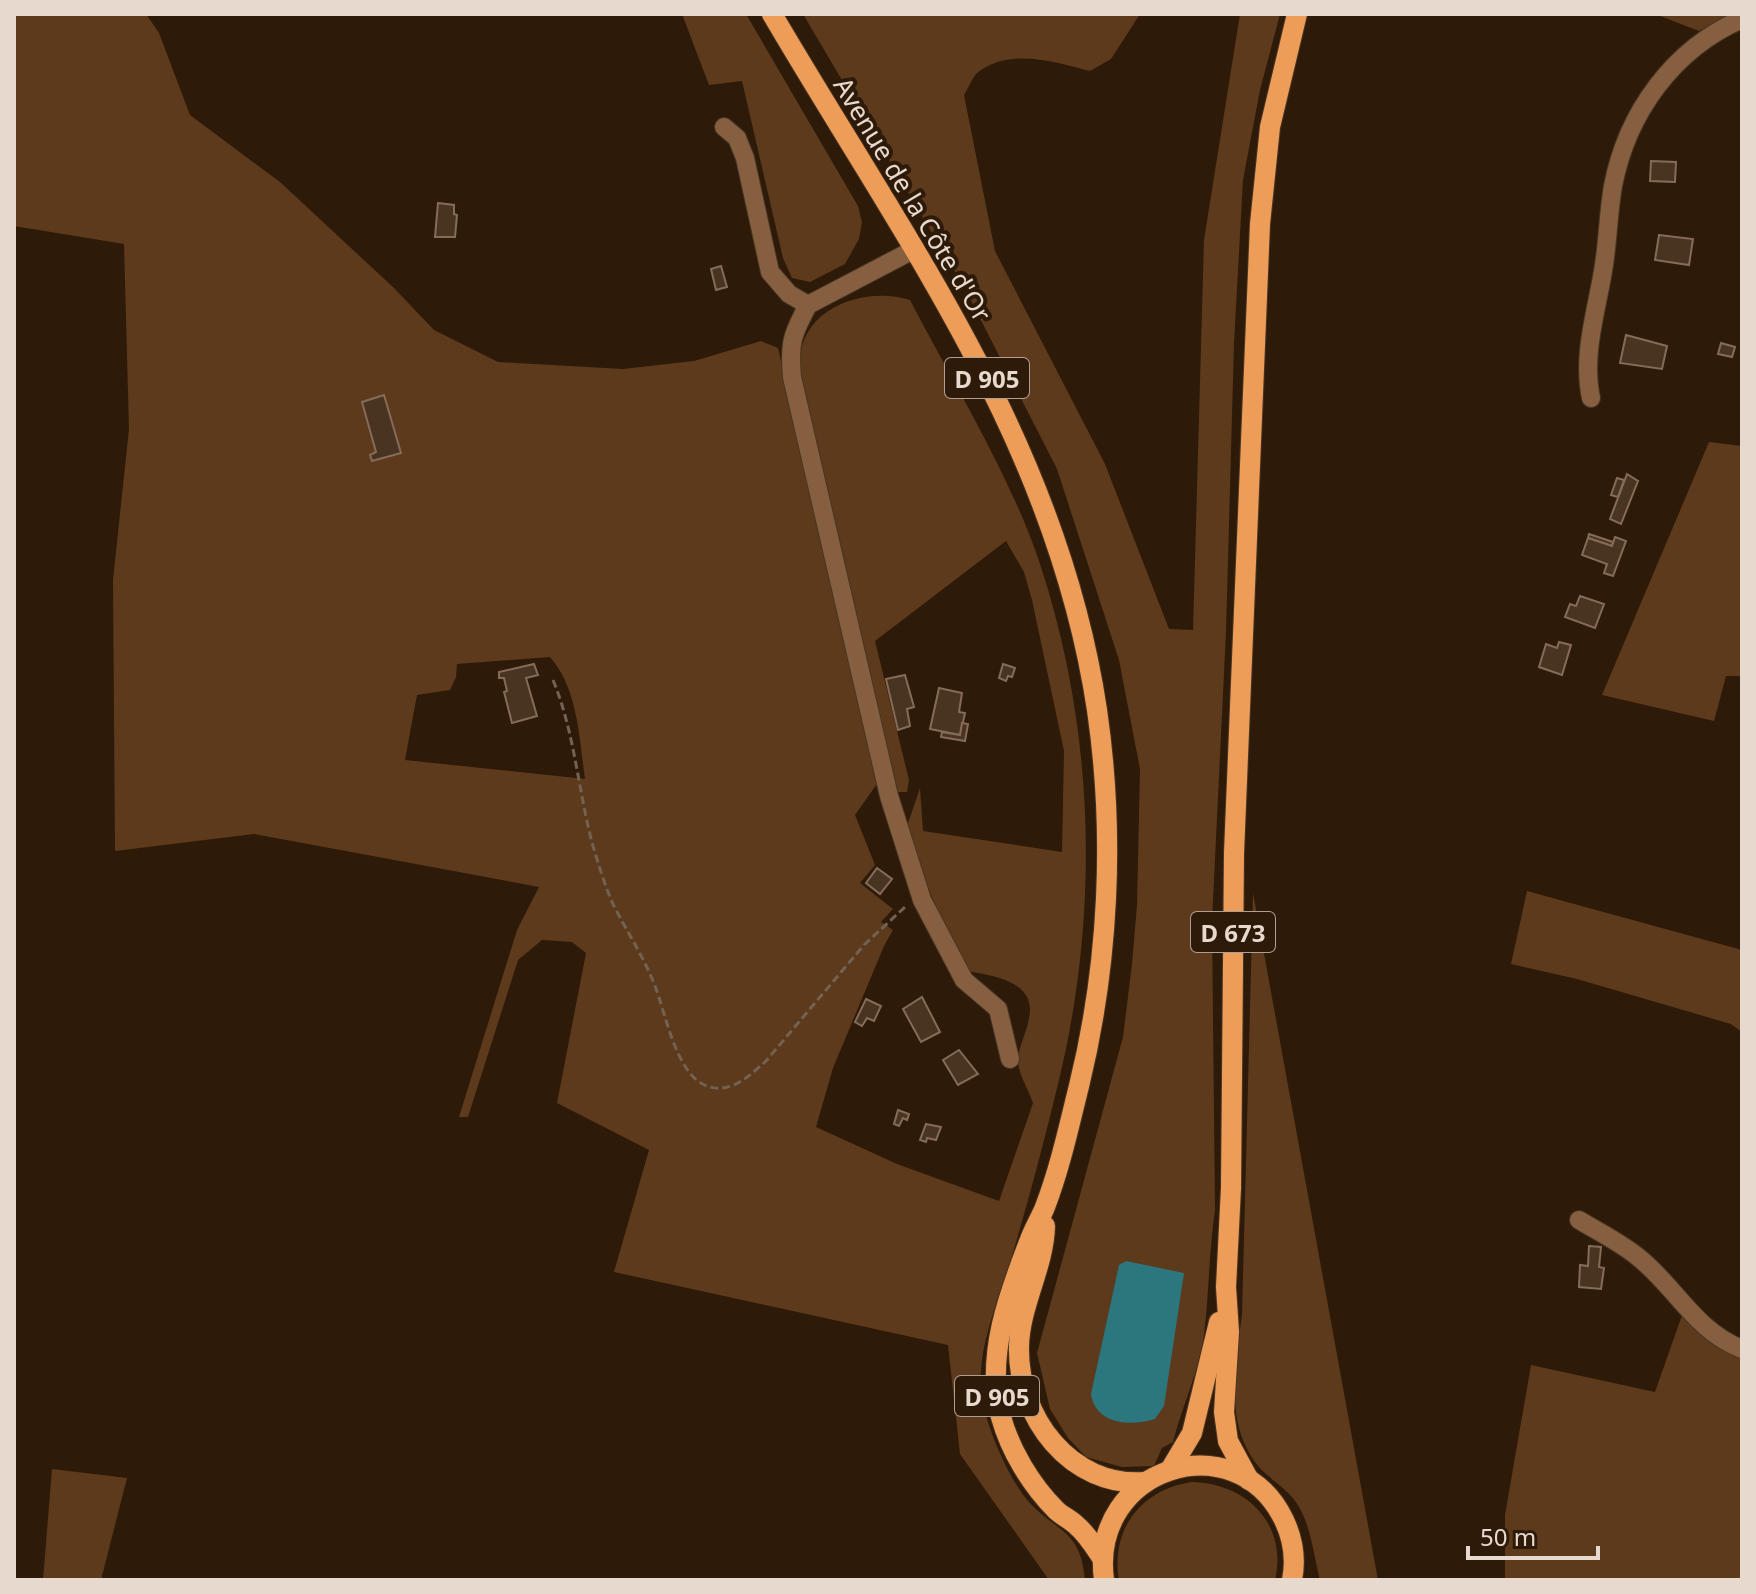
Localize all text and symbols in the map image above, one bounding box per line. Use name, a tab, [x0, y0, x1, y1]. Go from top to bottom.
street label: Avenue de la Côte d'Or	[826, 70, 1001, 328]
road number: D 905	[945, 358, 1029, 398]
road number: D 673	[1191, 912, 1275, 952]
road number: D 905	[955, 1376, 1039, 1416]
scale bar	[1468, 1510, 1598, 1560]
text: 50 m	[1480, 1520, 1536, 1553]

